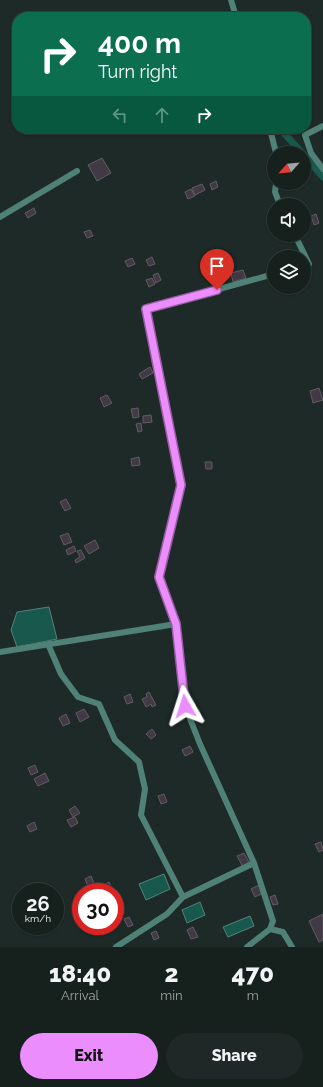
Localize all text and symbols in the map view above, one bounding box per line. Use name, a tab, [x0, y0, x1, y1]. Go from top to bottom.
text: 400 m	[98, 27, 181, 60]
icon: right	[32, 28, 84, 80]
text: Turn right	[98, 61, 177, 82]
icon: left	[109, 104, 131, 126]
icon: ahead	[151, 104, 173, 126]
icon: right	[193, 104, 215, 126]
north arrow	[267, 146, 311, 190]
map controls	[267, 146, 311, 294]
button: sound	[267, 198, 311, 242]
pin	[200, 249, 234, 290]
button: layers	[267, 250, 311, 294]
icon: arrive	[206, 255, 228, 277]
position arrow	[164, 685, 206, 727]
speed limit sign: 30	[72, 883, 124, 935]
text: 26	[26, 892, 50, 916]
text: km/h	[25, 913, 51, 924]
text: 18:40	[49, 959, 111, 988]
text: 2	[164, 959, 178, 988]
text: 470	[232, 959, 274, 988]
text: Arrival	[61, 988, 99, 1003]
text: min	[160, 988, 183, 1003]
text: m	[247, 988, 259, 1003]
button: Exit	[20, 1033, 158, 1079]
button: Share	[166, 1033, 303, 1079]

